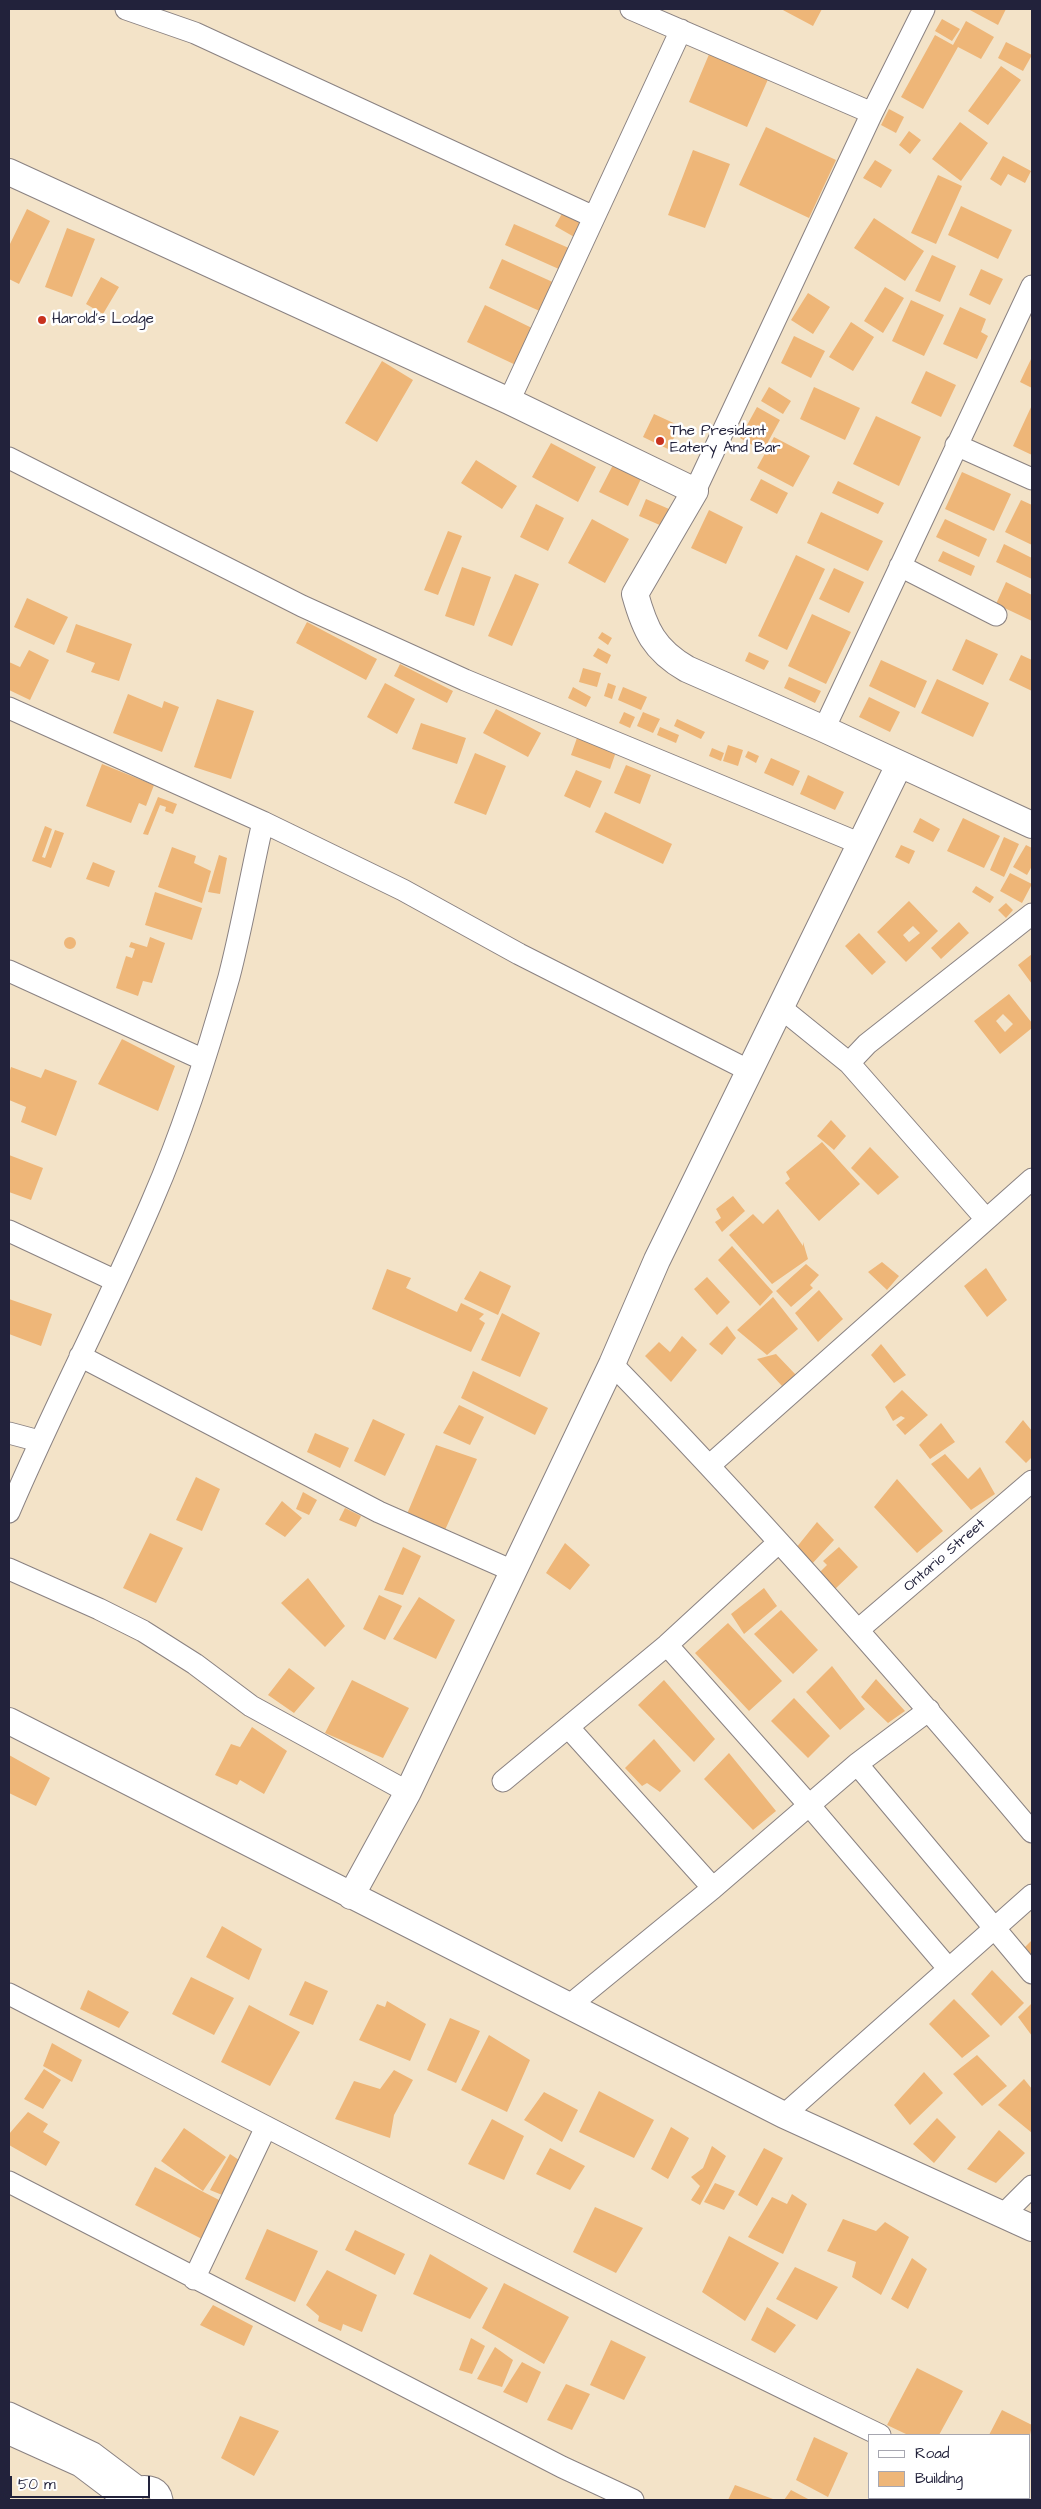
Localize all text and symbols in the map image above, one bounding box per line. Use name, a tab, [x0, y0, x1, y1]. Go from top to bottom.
place label: Harold's Lodge	[52, 311, 154, 329]
marker: Harold's Lodge	[36, 314, 48, 326]
place label: The President Eatery And Bar	[670, 423, 781, 458]
marker: The President Eatery And Bar	[654, 435, 666, 447]
street label: Ontario Street	[900, 1516, 990, 1596]
legend	[868, 2434, 1031, 2499]
text: Road	[915, 2443, 949, 2464]
scale bar	[12, 2466, 152, 2498]
text: Building	[915, 2468, 963, 2489]
text: 50 m	[18, 2474, 56, 2495]

